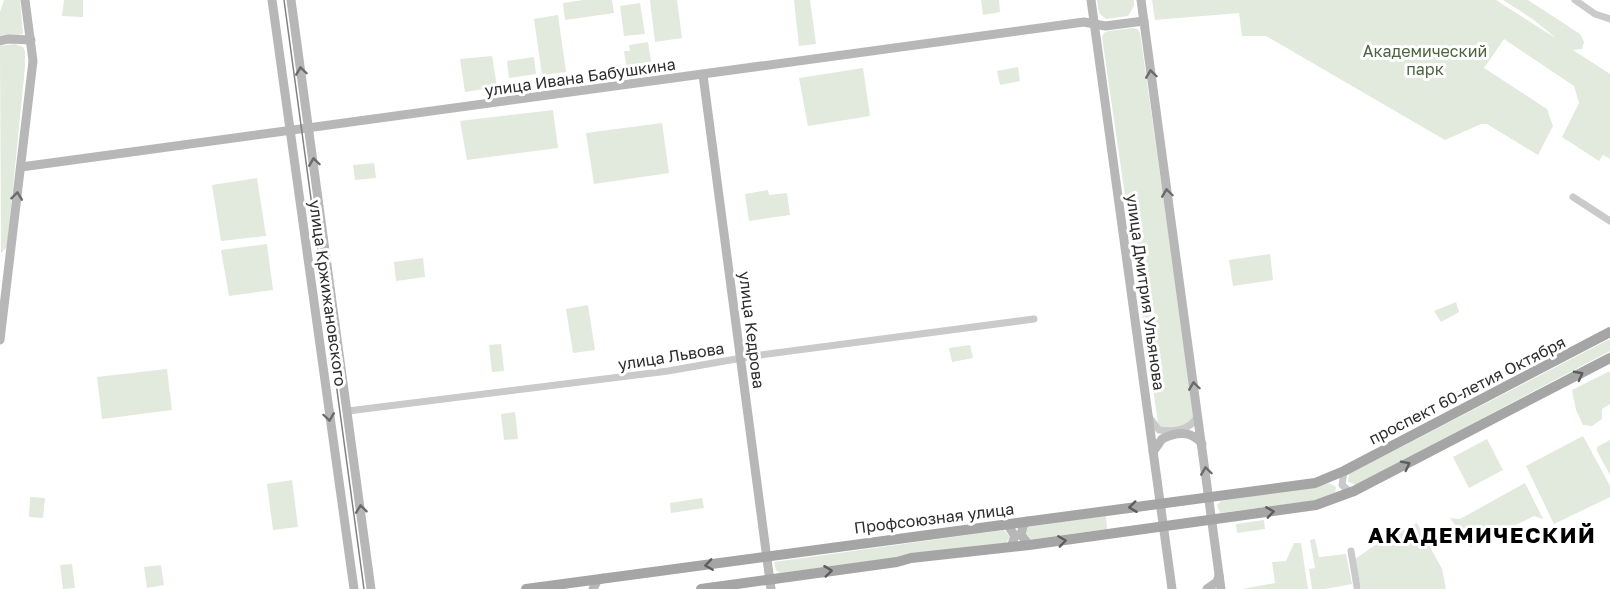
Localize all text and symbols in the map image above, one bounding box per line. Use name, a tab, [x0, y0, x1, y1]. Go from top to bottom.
park label: Академический парк	[1363, 41, 1487, 79]
street label: улица Ивана Бабушкина	[483, 54, 677, 100]
one-way arrow	[296, 66, 308, 75]
one-way arrow	[1146, 70, 1158, 79]
one-way arrow	[309, 157, 321, 166]
one-way arrow	[1162, 188, 1174, 198]
one-way arrow	[10, 191, 23, 201]
street label: улица Дмитрия Ульянова	[1122, 192, 1170, 392]
street label: улица Кржижановского	[305, 198, 351, 388]
street label: улица Кедрова	[735, 270, 769, 390]
street label: проспект 60-летия Октября	[1365, 332, 1569, 448]
street label: улица Львова	[616, 338, 726, 374]
one-way arrow	[1573, 371, 1583, 382]
one-way arrow	[1188, 382, 1200, 391]
one-way arrow	[322, 413, 335, 422]
one-way arrow	[1400, 461, 1410, 472]
one-way arrow	[1200, 466, 1212, 475]
street label: Профсоюзная улица	[853, 498, 1015, 538]
one-way arrow	[1128, 501, 1138, 513]
one-way arrow	[355, 504, 367, 514]
one-way arrow	[1266, 507, 1275, 519]
district label: АКАДЕМИЧЕСКИЙ	[1368, 521, 1596, 548]
one-way arrow	[1058, 535, 1067, 547]
one-way arrow	[704, 558, 713, 570]
one-way arrow	[823, 566, 832, 578]

